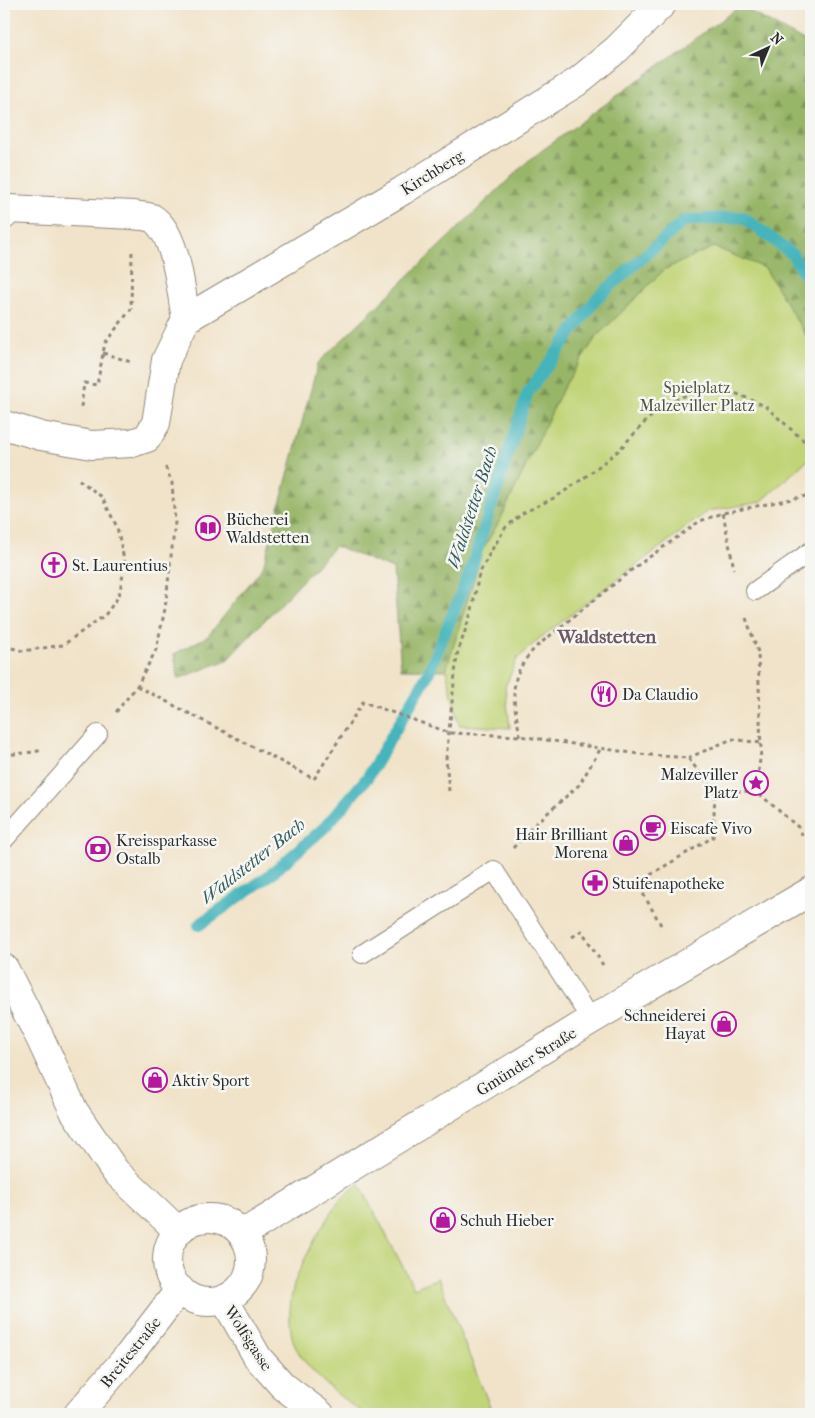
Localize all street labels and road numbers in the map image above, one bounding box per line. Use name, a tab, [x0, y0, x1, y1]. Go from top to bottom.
street label: Kirchberg	[397, 145, 468, 199]
street label: Gmünder Straße	[473, 1023, 580, 1100]
street label: Wolfsgasse	[220, 1301, 277, 1375]
street label: Breitestraße	[96, 1313, 165, 1392]

